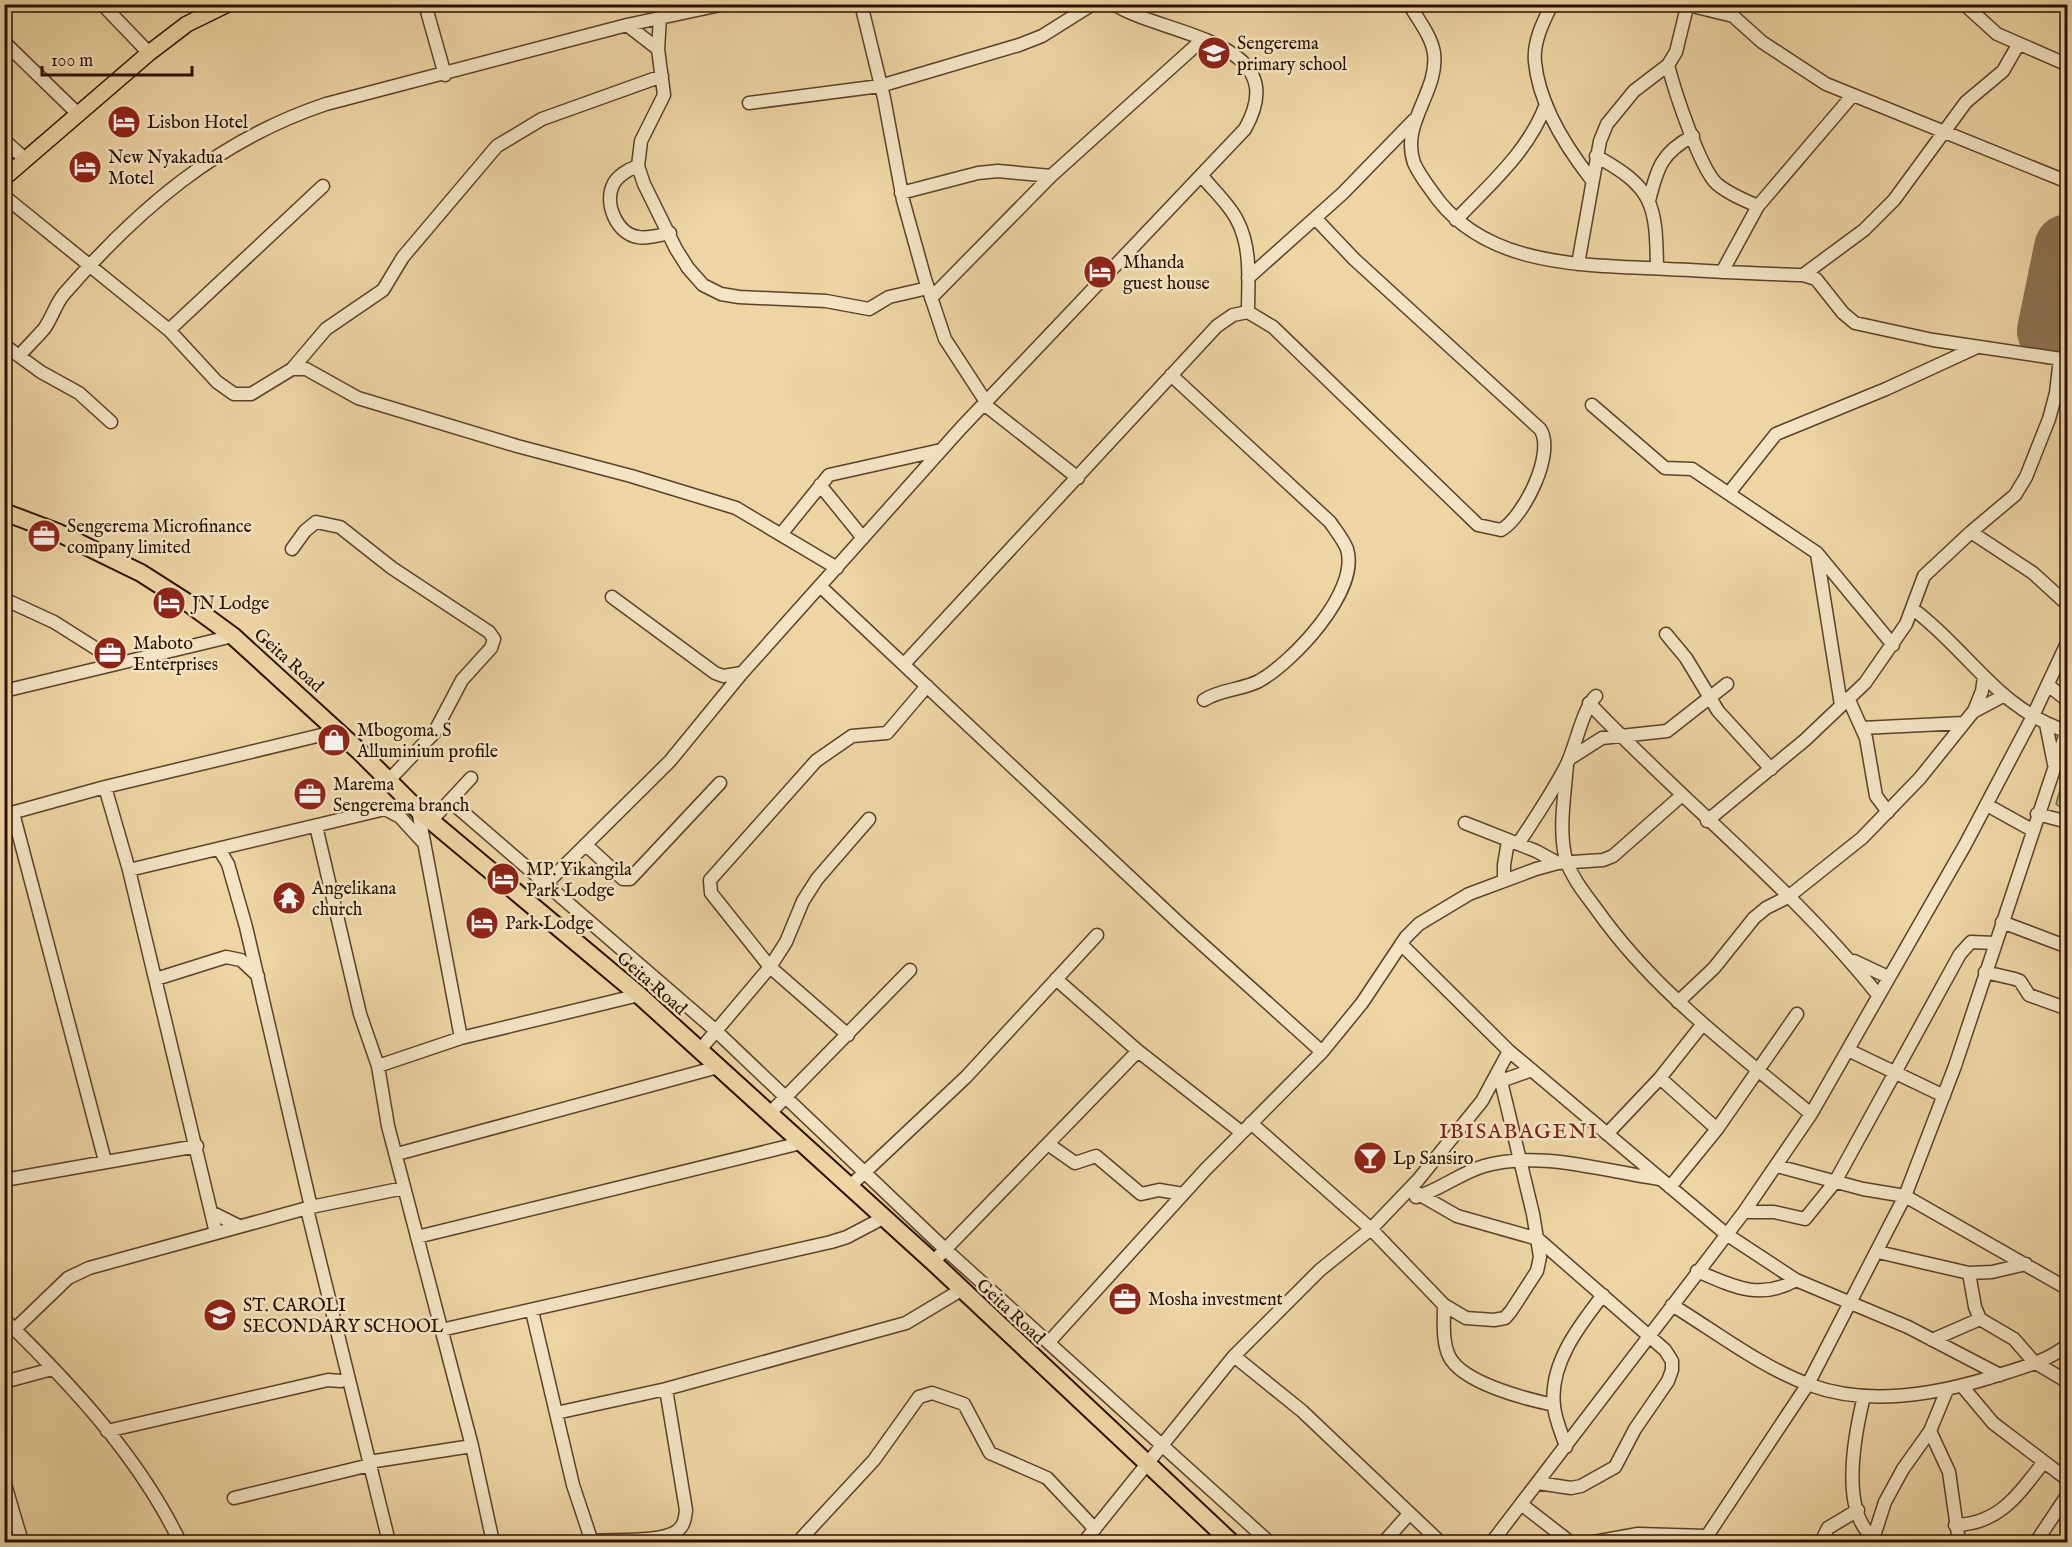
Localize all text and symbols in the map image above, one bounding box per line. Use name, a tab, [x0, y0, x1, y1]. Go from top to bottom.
place label: Sengerema primary school	[1237, 33, 1347, 77]
school or university icon: Sengerema primary school	[1196, 35, 1232, 71]
scale bar	[42, 39, 192, 77]
text: 100 m	[51, 50, 93, 73]
hotel icon: Lisbon Hotel	[106, 104, 142, 140]
place label: Lisbon Hotel	[147, 112, 248, 135]
place label: New Nyakadua Motel	[108, 147, 223, 191]
hotel icon: New Nyakadua Motel	[67, 149, 103, 185]
place label: Mhanda guest house	[1123, 252, 1210, 296]
hotel icon: Mhanda guest house	[1082, 254, 1118, 290]
place label: Sengerema Microfinance company limited	[67, 516, 252, 560]
office icon: Sengerema Microfinance company limited	[26, 518, 62, 554]
hotel icon: JN Lodge	[151, 585, 187, 621]
place label: JN Lodge	[190, 593, 269, 616]
street label: Geita Road	[248, 624, 328, 699]
place label: Maboto Enterprises	[133, 633, 218, 677]
office icon: Maboto Enterprises	[92, 635, 128, 671]
place label: Mbogoma. S Alluminium profile	[356, 720, 498, 764]
shop icon: Mbogoma. S Alluminium profile	[316, 722, 352, 758]
place label: Marema Sengerema branch	[333, 774, 470, 818]
office icon: Marema Sengerema branch	[292, 776, 328, 812]
place label: MP. Yikangila Park Lodge	[526, 859, 632, 903]
hotel icon: MP. Yikangila Park Lodge	[485, 861, 521, 897]
place label: Angelikana church	[311, 878, 397, 922]
temple icon: Angelikana church	[271, 880, 307, 916]
hotel icon: Park Lodge	[464, 905, 500, 941]
place label: Park Lodge	[505, 913, 593, 936]
street label: Geita Road	[611, 947, 691, 1021]
district label: IBISABAGENI	[1439, 1119, 1599, 1146]
bar icon: Lp Sansiro	[1352, 1140, 1388, 1176]
place label: Lp Sansiro	[1393, 1148, 1474, 1171]
street label: Geita Road	[971, 1274, 1050, 1350]
office icon: Mosha investment	[1107, 1281, 1143, 1317]
place label: Mosha investment	[1148, 1289, 1283, 1312]
place label: ST. CAROLI SECONDARY SCHOOL	[243, 1295, 444, 1339]
school or university icon: ST. CAROLI SECONDARY SCHOOL	[202, 1297, 238, 1333]

